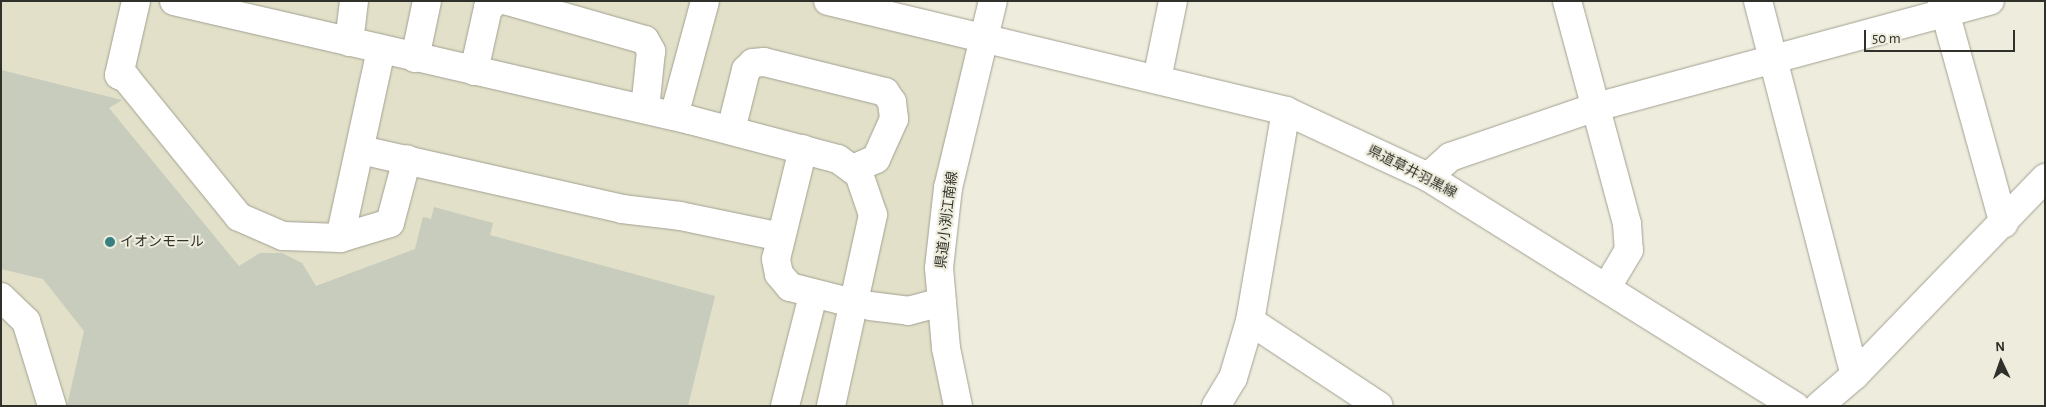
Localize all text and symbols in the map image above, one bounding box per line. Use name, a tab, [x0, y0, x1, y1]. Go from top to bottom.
scale bar	[1866, 20, 2017, 52]
text: 50 m	[1872, 31, 1901, 46]
street label: 県道草井羽黒線	[1365, 142, 1459, 202]
street label: 県道小渕江南線	[933, 170, 961, 270]
place label: イオンモール	[120, 234, 204, 250]
marker: イオンモール	[104, 236, 116, 248]
north arrow	[1976, 337, 2026, 387]
text: N	[1995, 340, 2005, 354]

